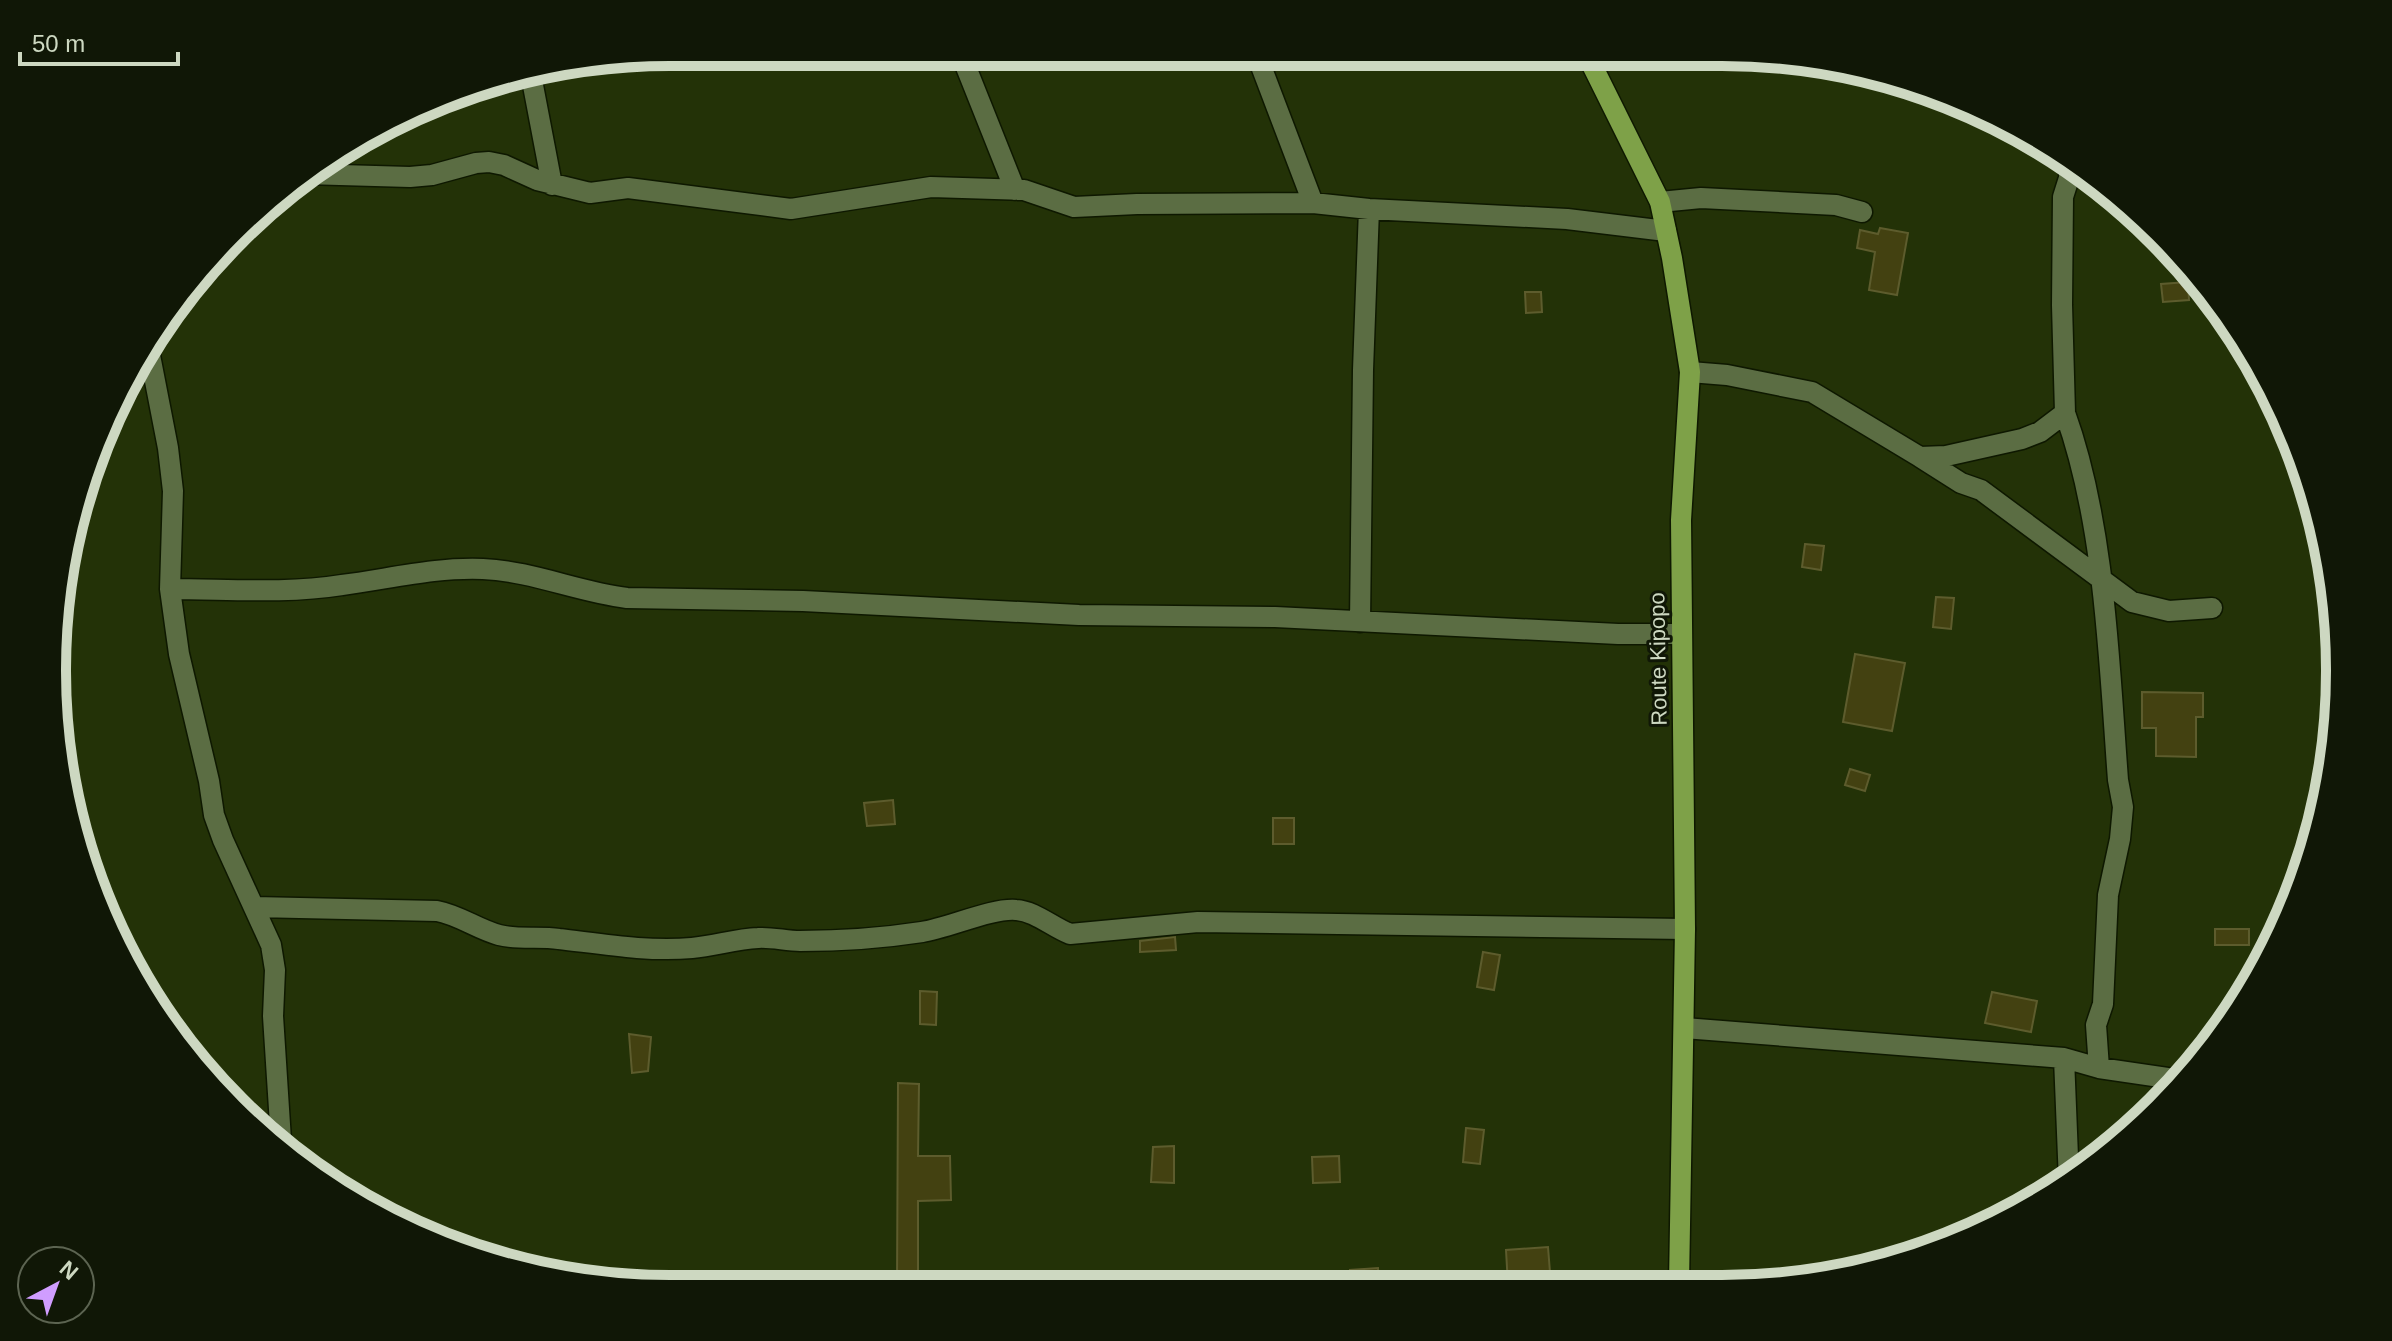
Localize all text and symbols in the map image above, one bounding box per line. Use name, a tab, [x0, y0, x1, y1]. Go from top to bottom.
scale bar	[20, 16, 178, 66]
text: 50 m	[32, 30, 85, 57]
street label: Route Kipopo	[1644, 592, 1672, 726]
north arrow	[16, 1245, 96, 1325]
text: N	[55, 1256, 83, 1285]

